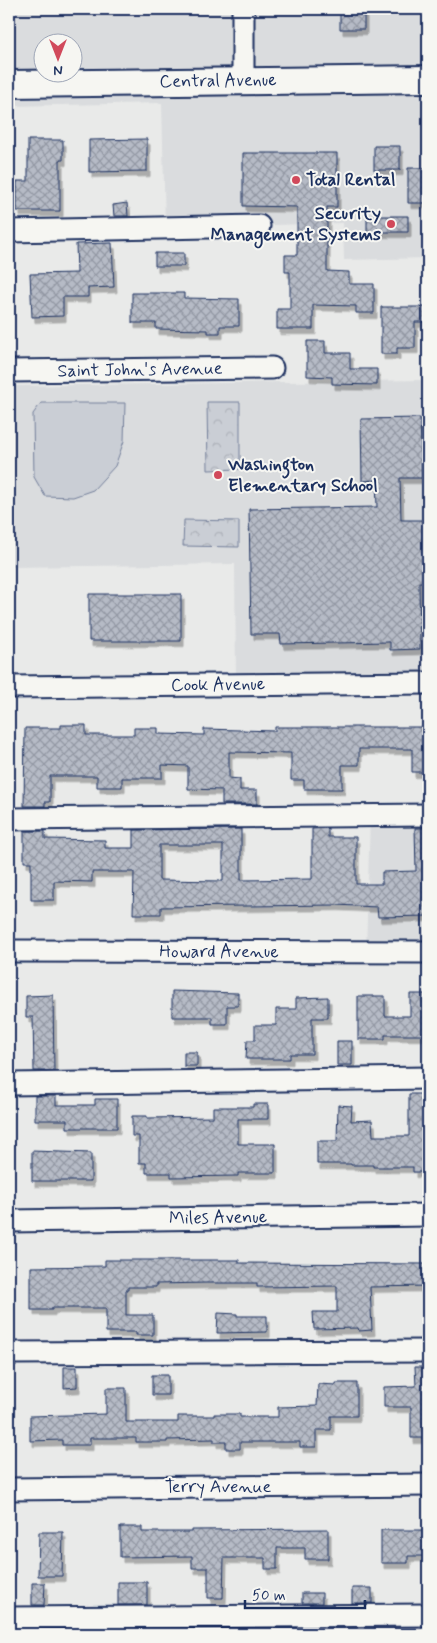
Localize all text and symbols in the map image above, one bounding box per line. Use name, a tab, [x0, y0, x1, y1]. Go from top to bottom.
north arrow	[32, 32, 82, 82]
text: N	[53, 61, 63, 79]
street label: Central Avenue	[159, 68, 277, 94]
place label: Total Rental	[306, 168, 395, 192]
marker: Total Rental	[290, 174, 302, 186]
place label: Security Management Systems	[210, 202, 381, 249]
marker: Security Management Systems	[385, 218, 397, 230]
street label: Saint John's Avenue	[57, 357, 223, 383]
place label: Washington Elementary School	[227, 453, 378, 498]
marker: Washington Elementary School	[212, 469, 224, 481]
street label: Cook Avenue	[171, 672, 265, 698]
street label: Howard Avenue	[159, 940, 279, 964]
street label: Miles Avenue	[169, 1205, 267, 1231]
street label: Terry Avenue	[165, 1475, 271, 1499]
scale bar	[245, 1578, 364, 1610]
text: 50 m	[252, 1586, 286, 1606]

